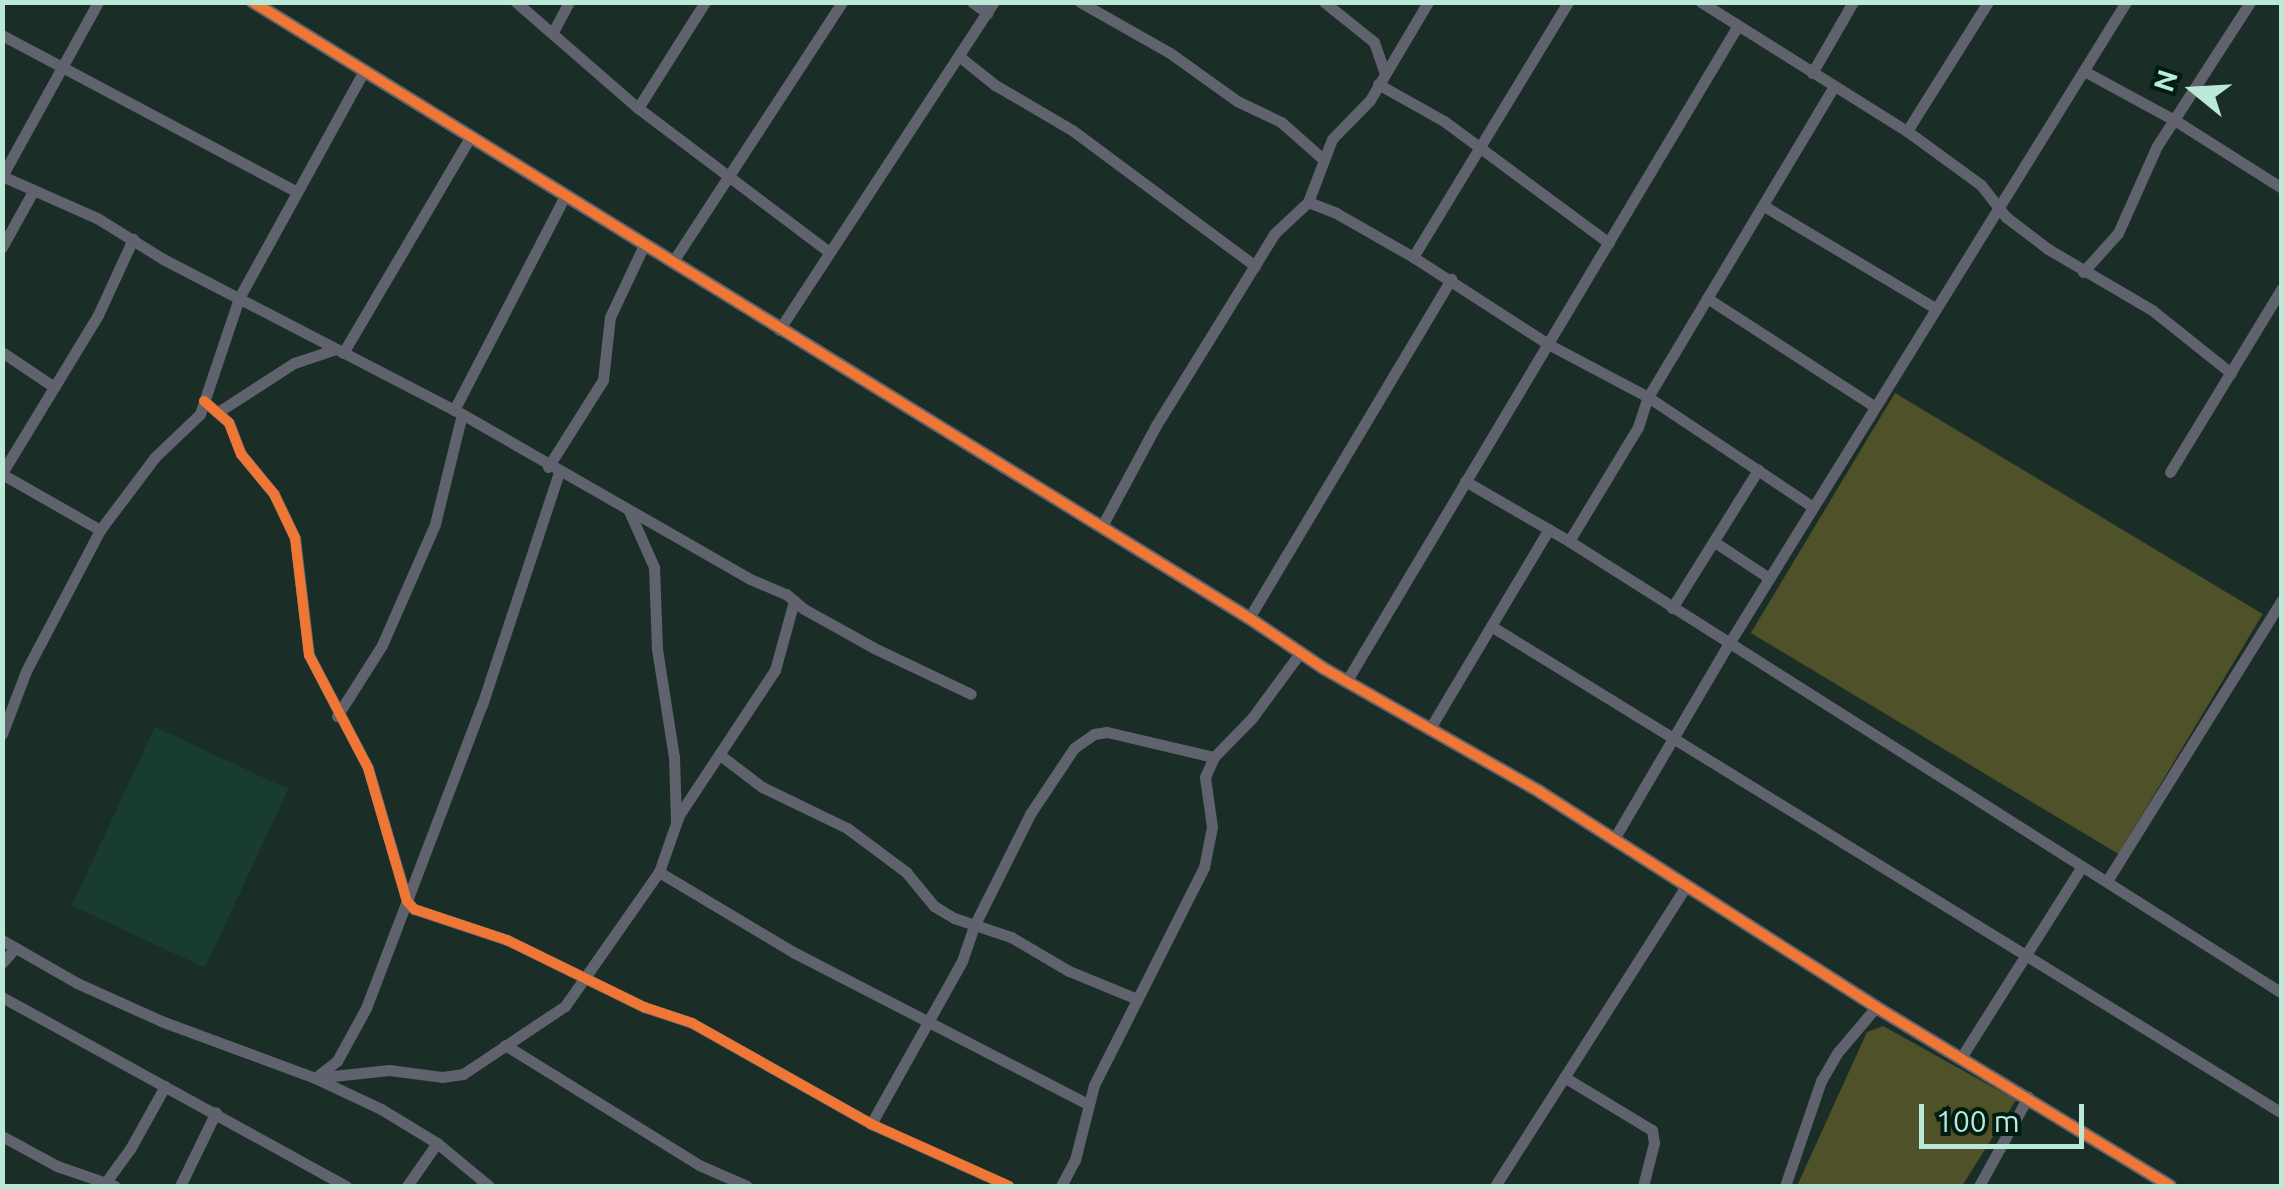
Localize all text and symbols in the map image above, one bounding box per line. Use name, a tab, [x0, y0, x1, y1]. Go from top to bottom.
north arrow	[2144, 40, 2244, 140]
text: N	[2147, 66, 2183, 95]
scale bar	[1924, 1084, 2089, 1146]
text: 100 m	[1936, 1104, 2020, 1138]

